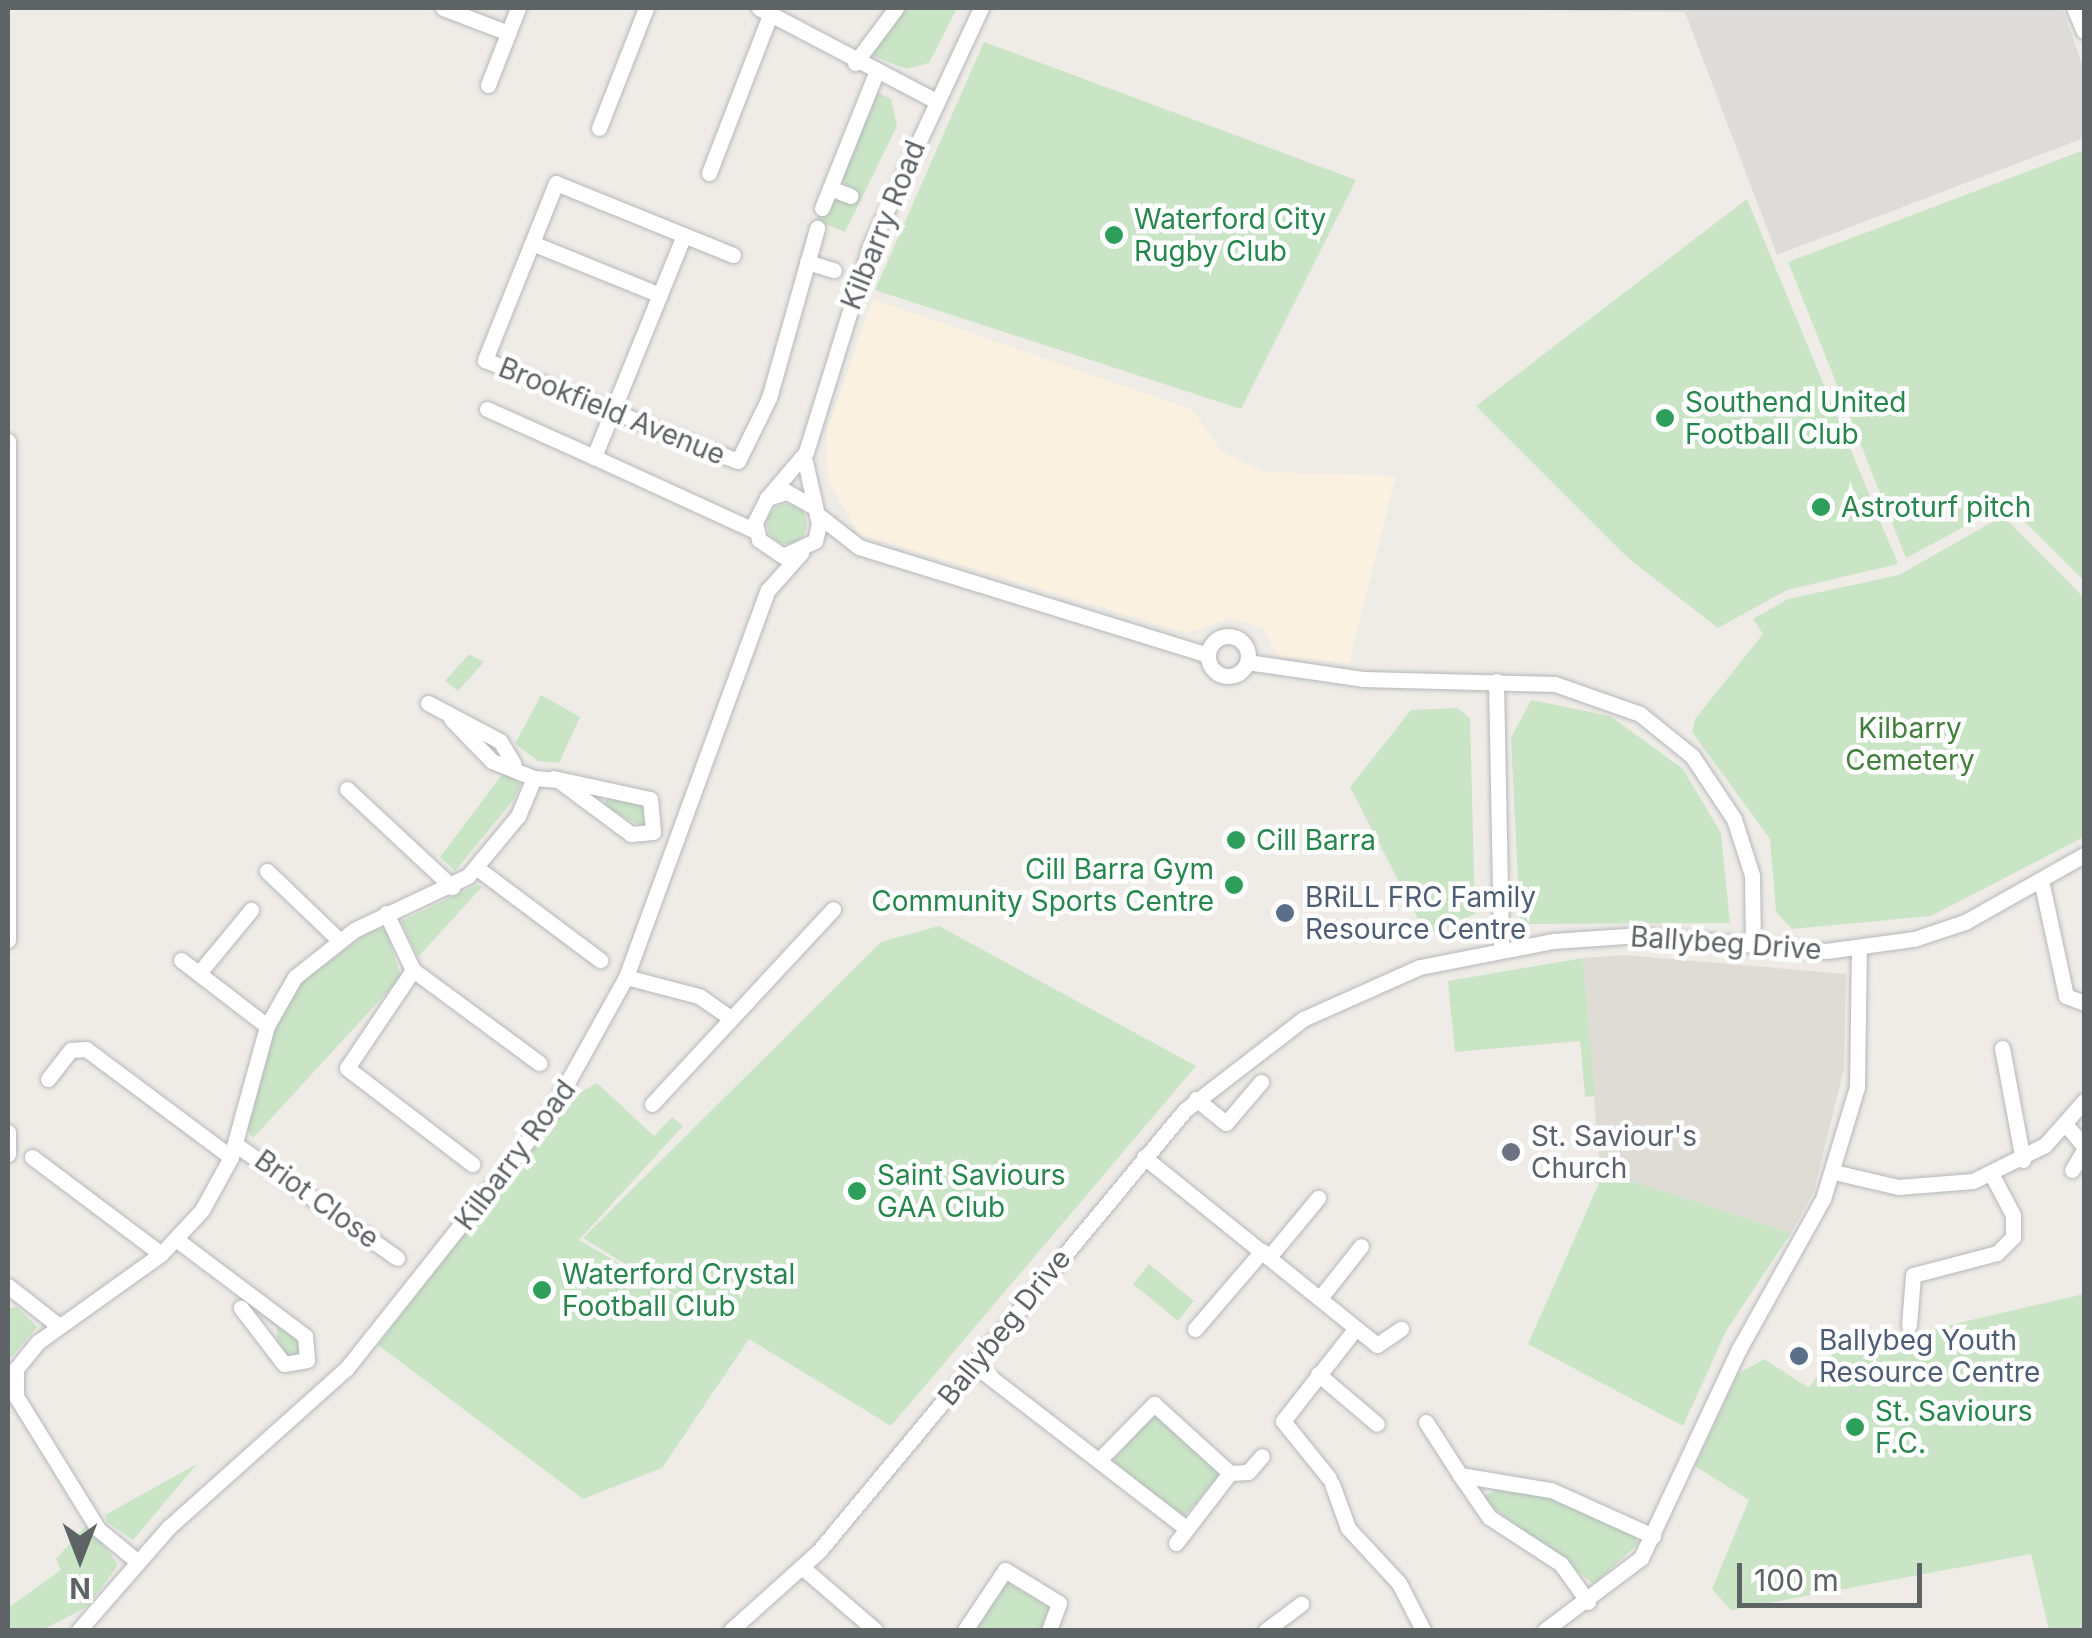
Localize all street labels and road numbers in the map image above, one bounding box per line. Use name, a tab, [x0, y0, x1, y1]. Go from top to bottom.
street label: Kilbarry Road	[834, 136, 932, 314]
street label: Brookfield Avenue	[494, 350, 730, 472]
street label: Ballybeg Drive	[1629, 920, 1823, 966]
street label: Kilbarry Road	[448, 1073, 582, 1237]
street label: Briot Close	[248, 1143, 386, 1255]
street label: Ballybeg Drive	[931, 1242, 1077, 1412]

